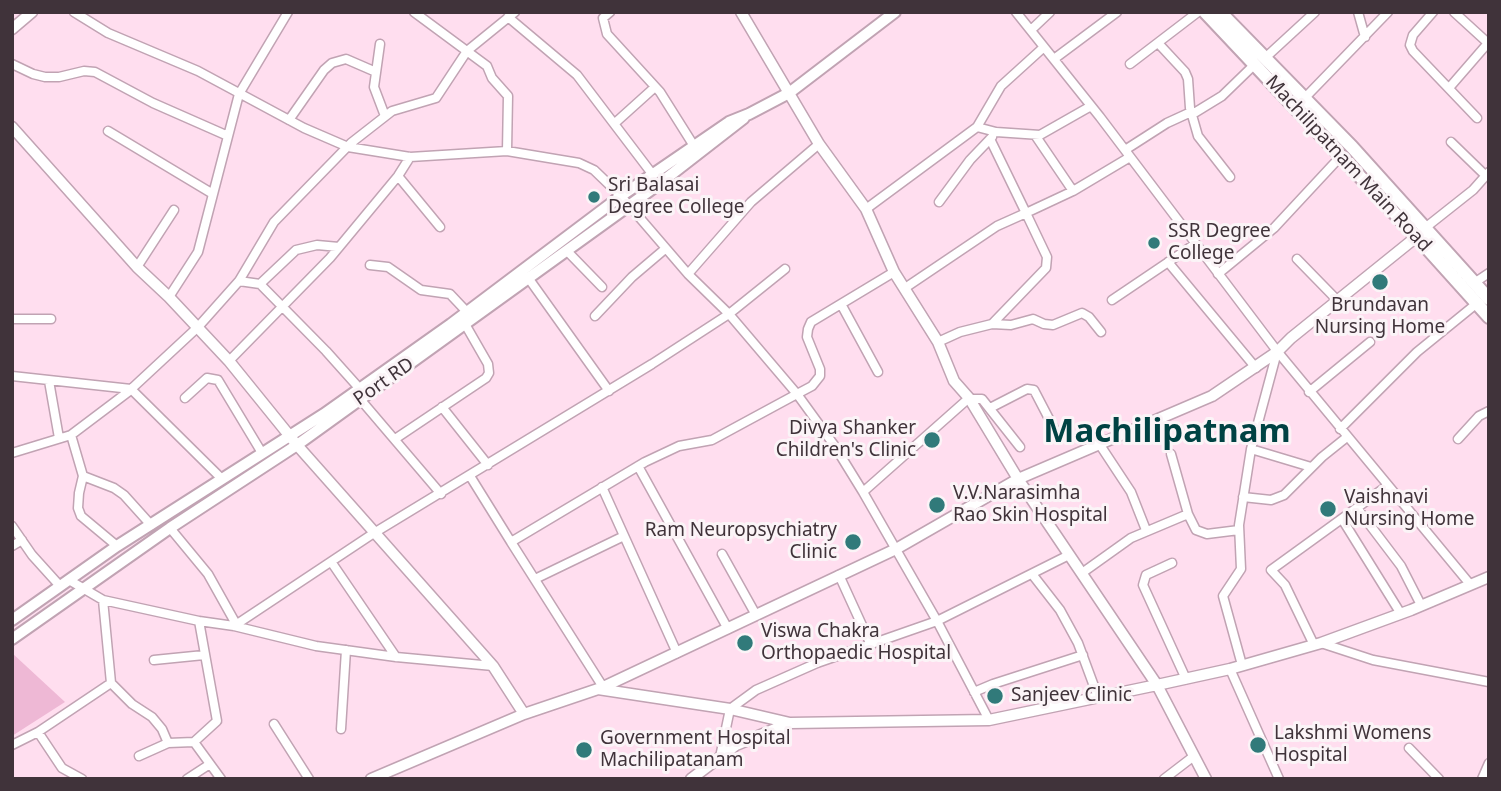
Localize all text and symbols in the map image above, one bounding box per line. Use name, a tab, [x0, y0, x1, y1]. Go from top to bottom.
street label: Machilipatnam Main Road	[1260, 71, 1436, 257]
place label: Sri Balasai Degree College	[608, 175, 745, 219]
marker: Sri Balasai Degree College	[586, 189, 602, 205]
place label: SSR Degree College	[1168, 221, 1271, 265]
marker: SSR Degree College	[1146, 235, 1162, 251]
marker: Brundavan Nursing Home	[1370, 272, 1390, 292]
place label: Brundavan Nursing Home	[1315, 295, 1445, 339]
street label: Port RD	[349, 353, 419, 411]
district label: Machilipatnam	[1043, 413, 1291, 453]
place label: Divya Shanker Children's Clinic	[776, 418, 916, 462]
marker: Divya Shanker Children's Clinic	[922, 430, 942, 450]
place label: V.V.Narasimha Rao Skin Hospital	[953, 483, 1108, 527]
place label: Vaishnavi Nursing Home	[1344, 487, 1474, 531]
marker: V.V.Narasimha Rao Skin Hospital	[927, 495, 947, 515]
marker: Vaishnavi Nursing Home	[1318, 499, 1338, 519]
place label: Ram Neuropsychiatry Clinic	[645, 520, 837, 564]
marker: Ram Neuropsychiatry Clinic	[843, 532, 863, 552]
place label: Viswa Chakra Orthopaedic Hospital	[761, 621, 951, 665]
marker: Viswa Chakra Orthopaedic Hospital	[735, 633, 755, 653]
place label: Sanjeev Clinic	[1011, 685, 1132, 707]
marker: Sanjeev Clinic	[985, 686, 1005, 706]
place label: Lakshmi Womens Hospital	[1274, 723, 1431, 767]
place label: Government Hospital Machilipatanam	[600, 728, 791, 772]
marker: Lakshmi Womens Hospital	[1248, 735, 1268, 755]
marker: Government Hospital Machilipatanam	[574, 740, 594, 760]

